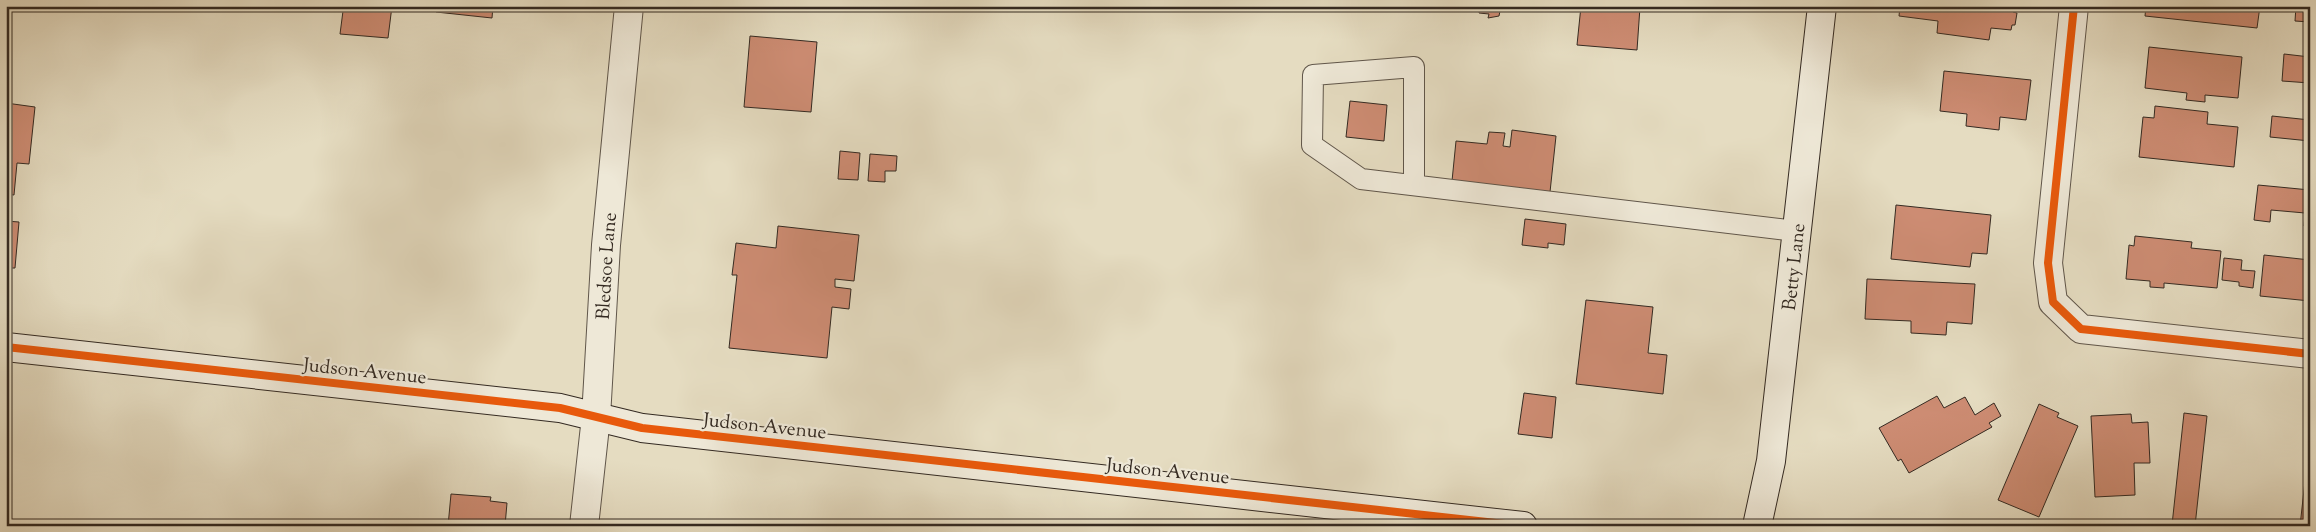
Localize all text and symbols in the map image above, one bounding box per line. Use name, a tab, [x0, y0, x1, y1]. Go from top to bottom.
street label: Bledsoe Lane	[591, 211, 625, 321]
street label: Betty Lane	[1777, 222, 1814, 312]
street label: Judson Avenue	[301, 352, 428, 392]
street label: Judson Avenue	[701, 407, 828, 447]
street label: Judson Avenue	[1104, 452, 1231, 492]

